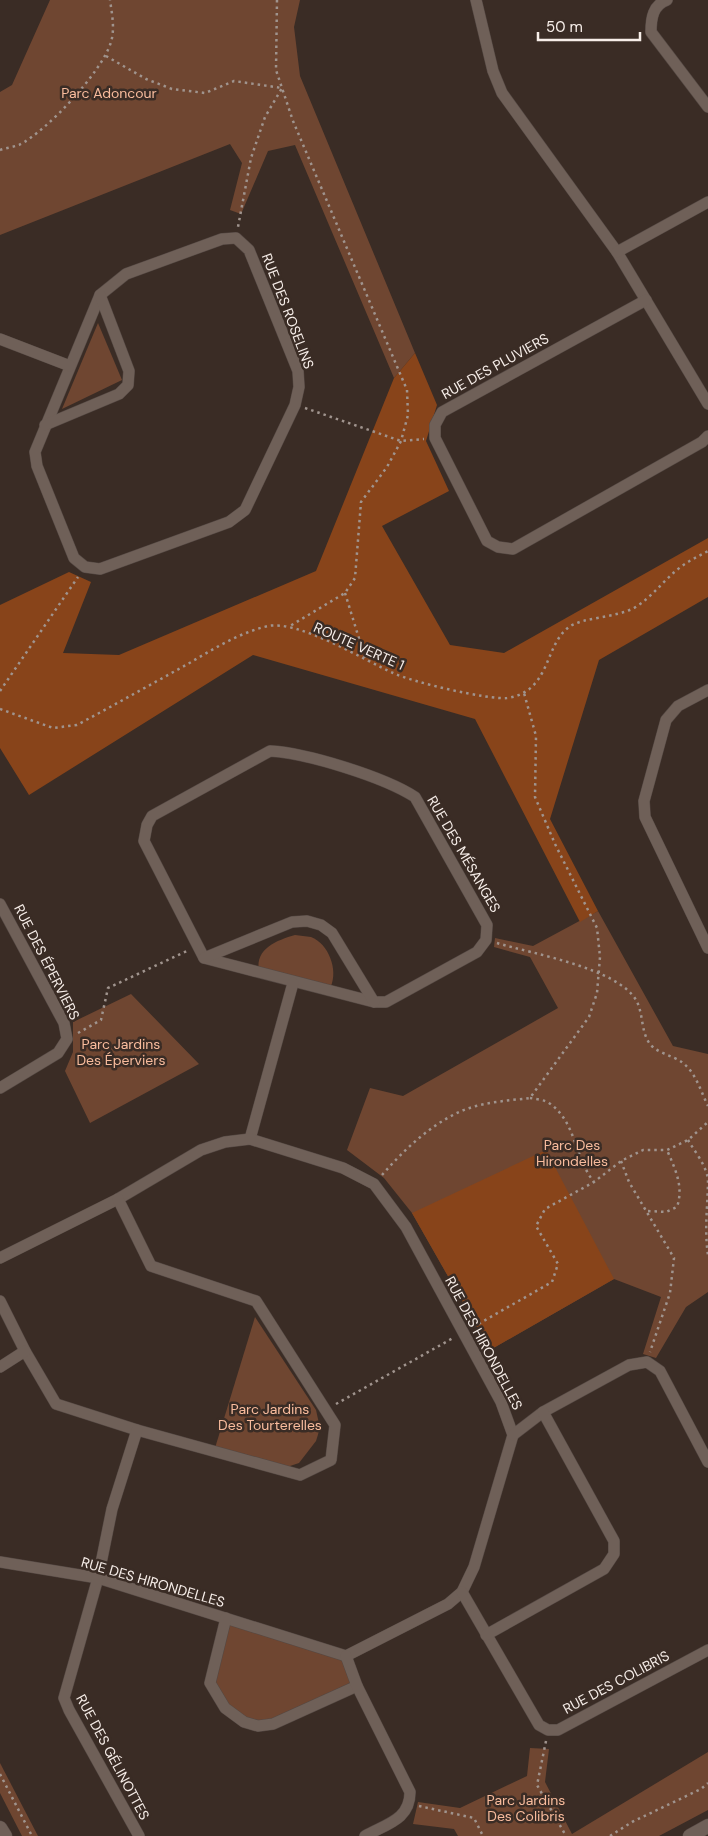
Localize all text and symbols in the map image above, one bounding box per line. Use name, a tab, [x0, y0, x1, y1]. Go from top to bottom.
scale bar	[538, 10, 640, 42]
text: 50 m	[546, 17, 583, 37]
park label: Parc Adoncour	[61, 84, 157, 102]
street label: RUE DES ROSELINS	[258, 251, 318, 371]
street label: RUE DES PLUVIERS	[438, 329, 552, 403]
street label: ROUTE VERTE 1	[311, 618, 407, 674]
street label: RUE DES MÉSANGES	[423, 792, 505, 916]
street label: RUE DES ÉPERVIERS	[10, 901, 84, 1023]
park label: Parc Jardins Des Éperviers	[76, 1035, 166, 1069]
park label: Parc Des Hirondelles	[536, 1136, 608, 1170]
street label: RUE DES HIRONDELLES	[441, 1273, 527, 1413]
park label: Parc Jardins Des Tourterelles	[218, 1400, 322, 1434]
street label: RUE DES HIRONDELLES	[79, 1553, 227, 1611]
street label: RUE DES COLIBRIS	[560, 1646, 672, 1718]
street label: RUE DES GÉLINOTTES	[72, 1691, 154, 1823]
park label: Parc Jardins Des Colibris	[487, 1791, 565, 1825]

